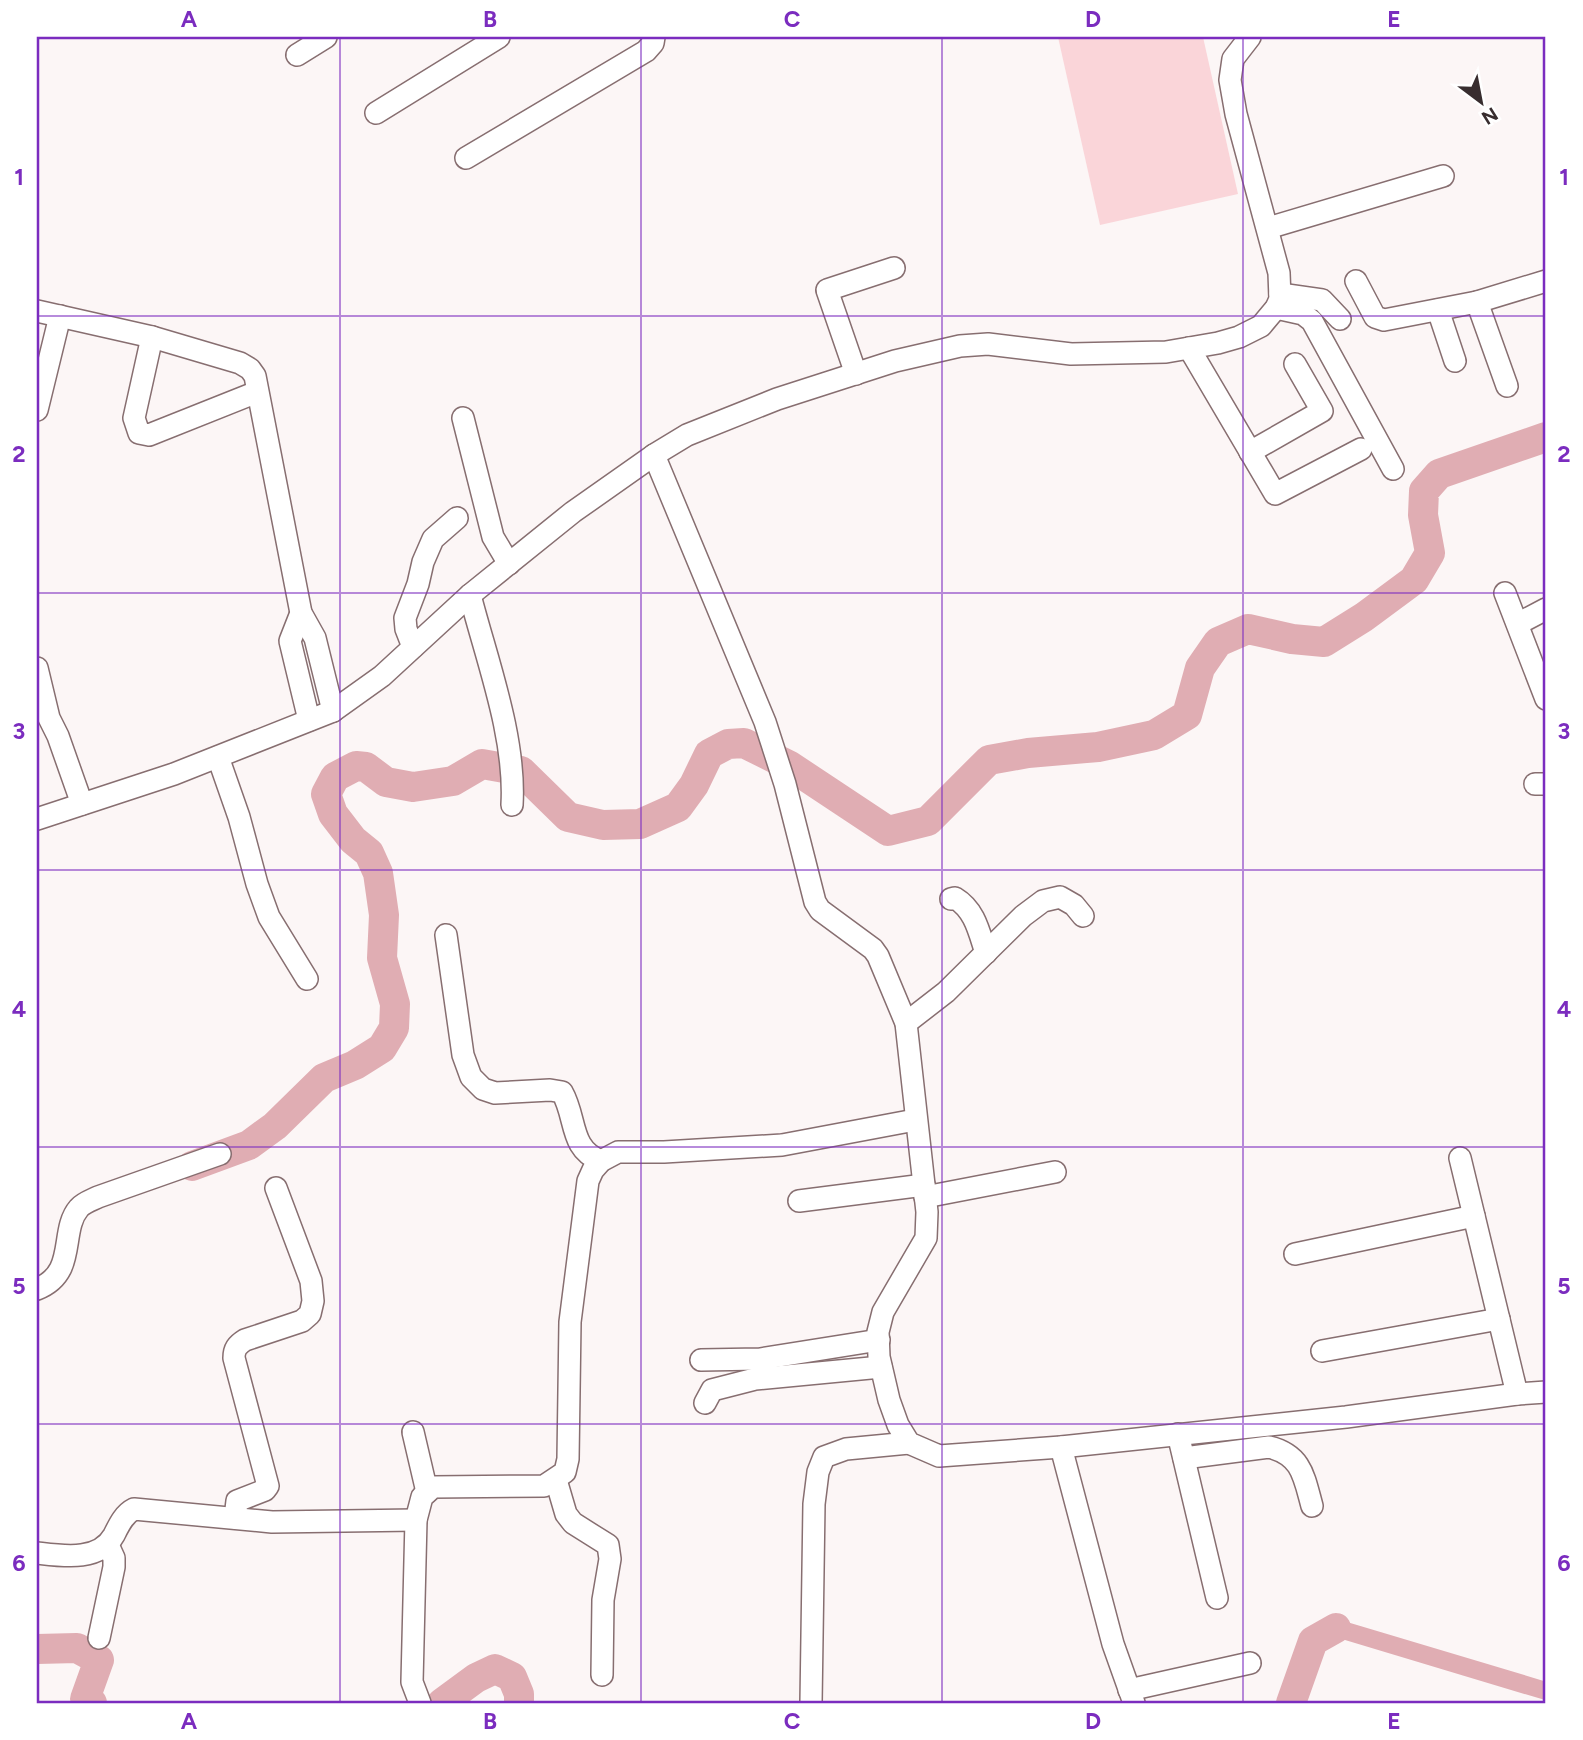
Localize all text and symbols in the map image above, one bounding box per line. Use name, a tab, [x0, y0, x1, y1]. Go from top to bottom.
text: A	[181, 5, 198, 33]
text: B	[483, 5, 497, 33]
text: C	[784, 5, 801, 33]
text: D	[1085, 5, 1101, 33]
text: E	[1387, 5, 1401, 33]
north arrow	[1446, 66, 1516, 136]
text: N	[1477, 102, 1502, 130]
text: 1	[14, 163, 24, 191]
text: 1	[1559, 163, 1569, 191]
text: 2	[12, 440, 26, 468]
text: 2	[1557, 440, 1571, 468]
text: 3	[13, 717, 25, 745]
text: 3	[1558, 717, 1570, 745]
text: 4	[12, 995, 26, 1023]
text: 4	[1557, 995, 1571, 1023]
text: 5	[12, 1272, 26, 1300]
text: 5	[1557, 1272, 1571, 1300]
text: 6	[12, 1549, 26, 1577]
text: 6	[1557, 1549, 1571, 1577]
text: A	[181, 1707, 198, 1735]
text: B	[483, 1707, 497, 1735]
text: C	[784, 1707, 801, 1735]
text: D	[1085, 1707, 1101, 1735]
text: E	[1387, 1707, 1401, 1735]

